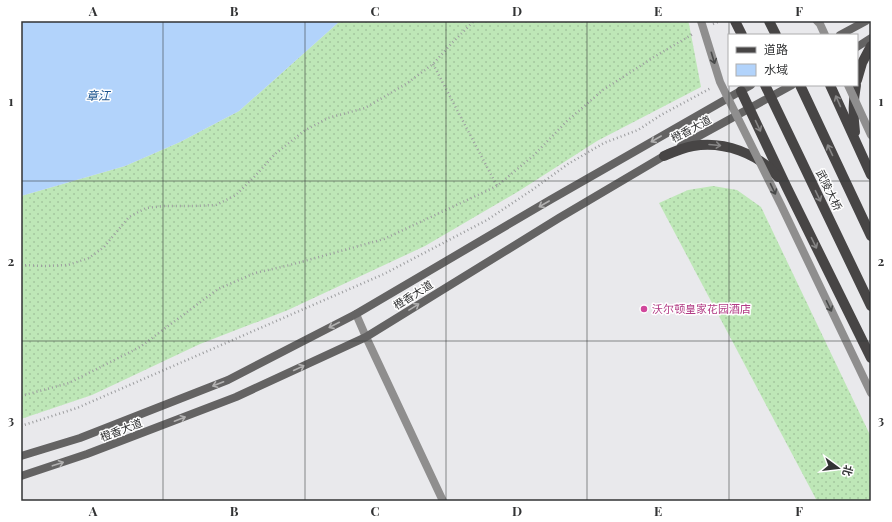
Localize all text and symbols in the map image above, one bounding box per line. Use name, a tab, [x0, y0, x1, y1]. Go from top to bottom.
text: A	[88, 2, 98, 19]
text: B	[230, 2, 239, 19]
text: C	[370, 2, 380, 19]
text: D	[512, 2, 522, 19]
text: E	[654, 2, 662, 19]
text: F	[795, 2, 803, 19]
legend	[728, 34, 858, 86]
text: 道路	[764, 41, 788, 57]
one-way arrow	[710, 52, 717, 65]
text: 水域	[764, 61, 788, 77]
water label: 章江	[86, 87, 112, 103]
text: 1	[9, 92, 14, 109]
text: 1	[879, 92, 884, 109]
one-way arrow	[834, 95, 841, 107]
street label: 橙香大道	[668, 112, 714, 146]
one-way arrow	[755, 120, 762, 132]
one-way arrow	[650, 135, 662, 143]
one-way arrow	[708, 142, 721, 149]
one-way arrow	[826, 144, 833, 156]
street label: 武陵大桥	[813, 167, 846, 213]
one-way arrow	[769, 183, 777, 195]
one-way arrow	[815, 190, 823, 202]
one-way arrow	[538, 200, 550, 208]
one-way arrow	[811, 237, 818, 249]
text: 2	[8, 252, 15, 269]
text: 2	[878, 252, 885, 269]
street label: 橙香大道	[390, 277, 435, 313]
one-way arrow	[826, 300, 833, 312]
place label: 沃尔顿皇家花园酒店	[652, 301, 751, 316]
one-way arrow	[408, 303, 419, 311]
marker: 沃尔顿皇家花园酒店	[639, 304, 649, 314]
one-way arrow	[328, 322, 340, 329]
one-way arrow	[293, 364, 305, 371]
one-way arrow	[213, 380, 225, 388]
text: 3	[8, 411, 14, 428]
text: 3	[878, 411, 884, 428]
one-way arrow	[173, 414, 185, 422]
street label: 橙香大道	[98, 415, 144, 444]
north arrow	[818, 448, 858, 488]
one-way arrow	[51, 460, 64, 467]
text: 北	[839, 463, 857, 478]
text: A	[88, 502, 98, 519]
text: B	[230, 502, 239, 519]
text: C	[370, 502, 380, 519]
text: D	[512, 502, 522, 519]
text: E	[654, 502, 662, 519]
text: F	[795, 502, 803, 519]

